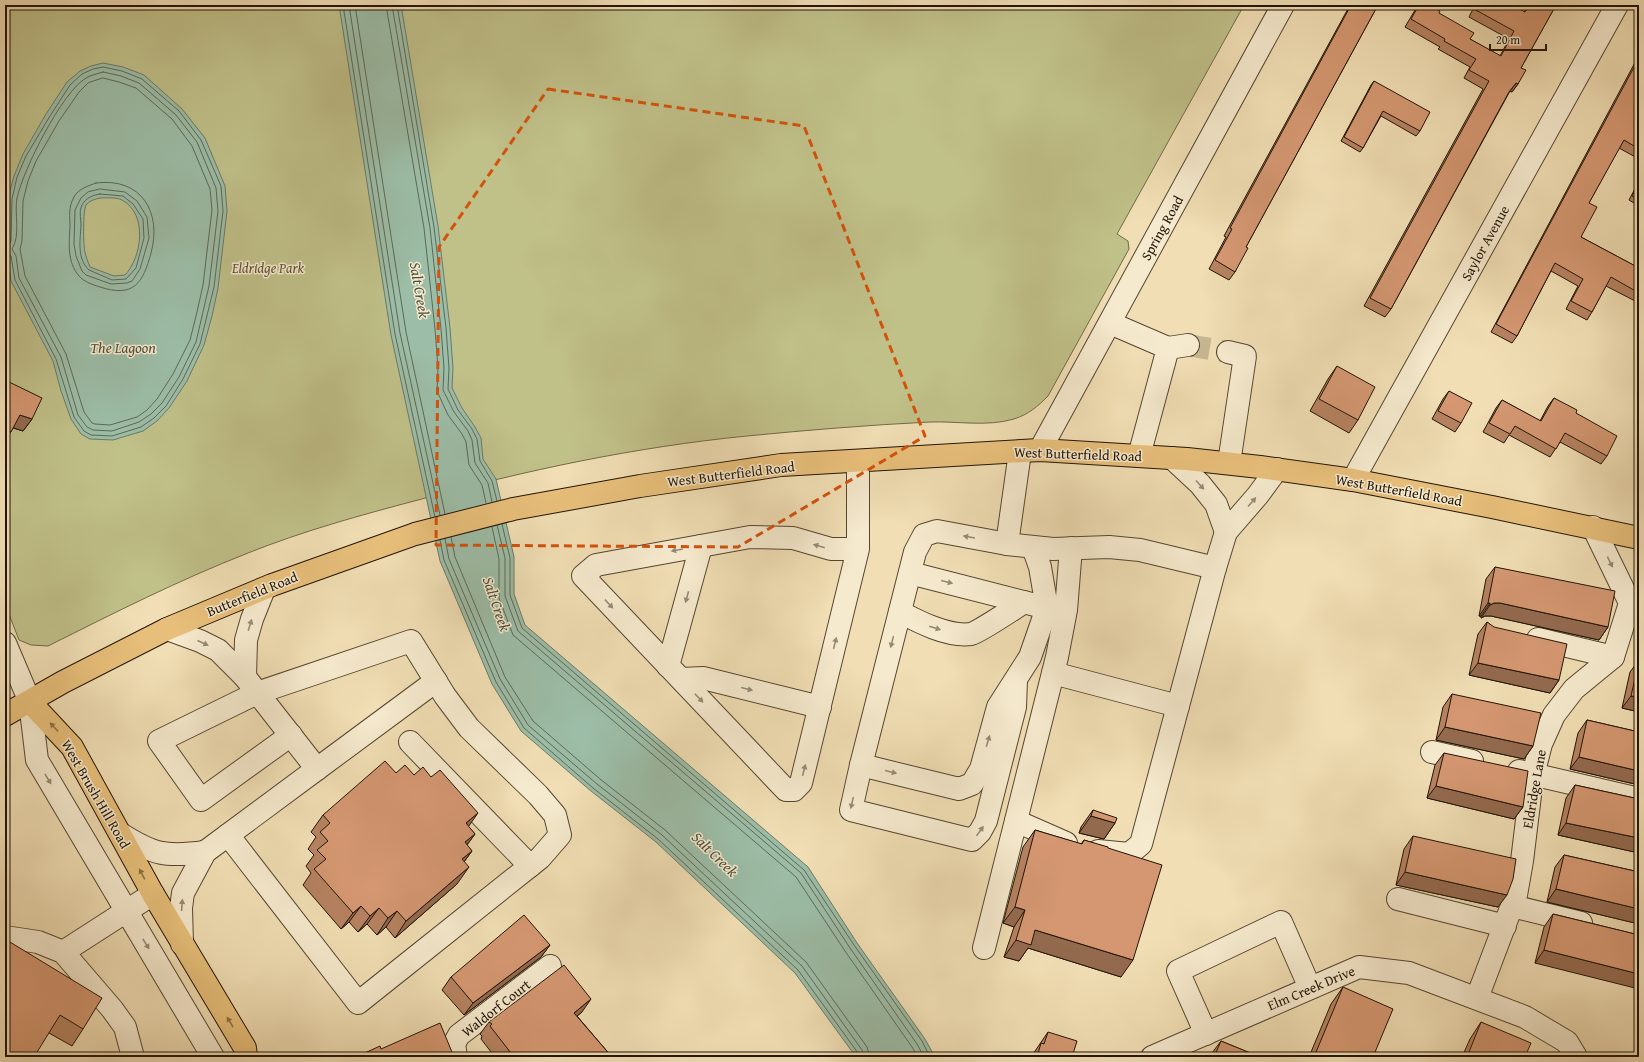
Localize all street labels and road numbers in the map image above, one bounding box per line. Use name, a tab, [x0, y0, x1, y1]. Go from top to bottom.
street label: Spring Road	[1136, 192, 1188, 264]
street label: Saylor Avenue	[1456, 201, 1514, 284]
street label: West Butterfield Road	[1014, 442, 1143, 466]
street label: West Butterfield Road	[666, 456, 796, 492]
street label: West Butterfield Road	[1334, 469, 1464, 511]
street label: Butterfield Road	[204, 566, 301, 621]
street label: West Brush Hill Road	[57, 736, 136, 853]
street label: Eldridge Lane	[1517, 747, 1551, 830]
street label: Elm Creek Drive	[1264, 960, 1358, 1015]
street label: Waldorf Court	[457, 975, 535, 1041]

